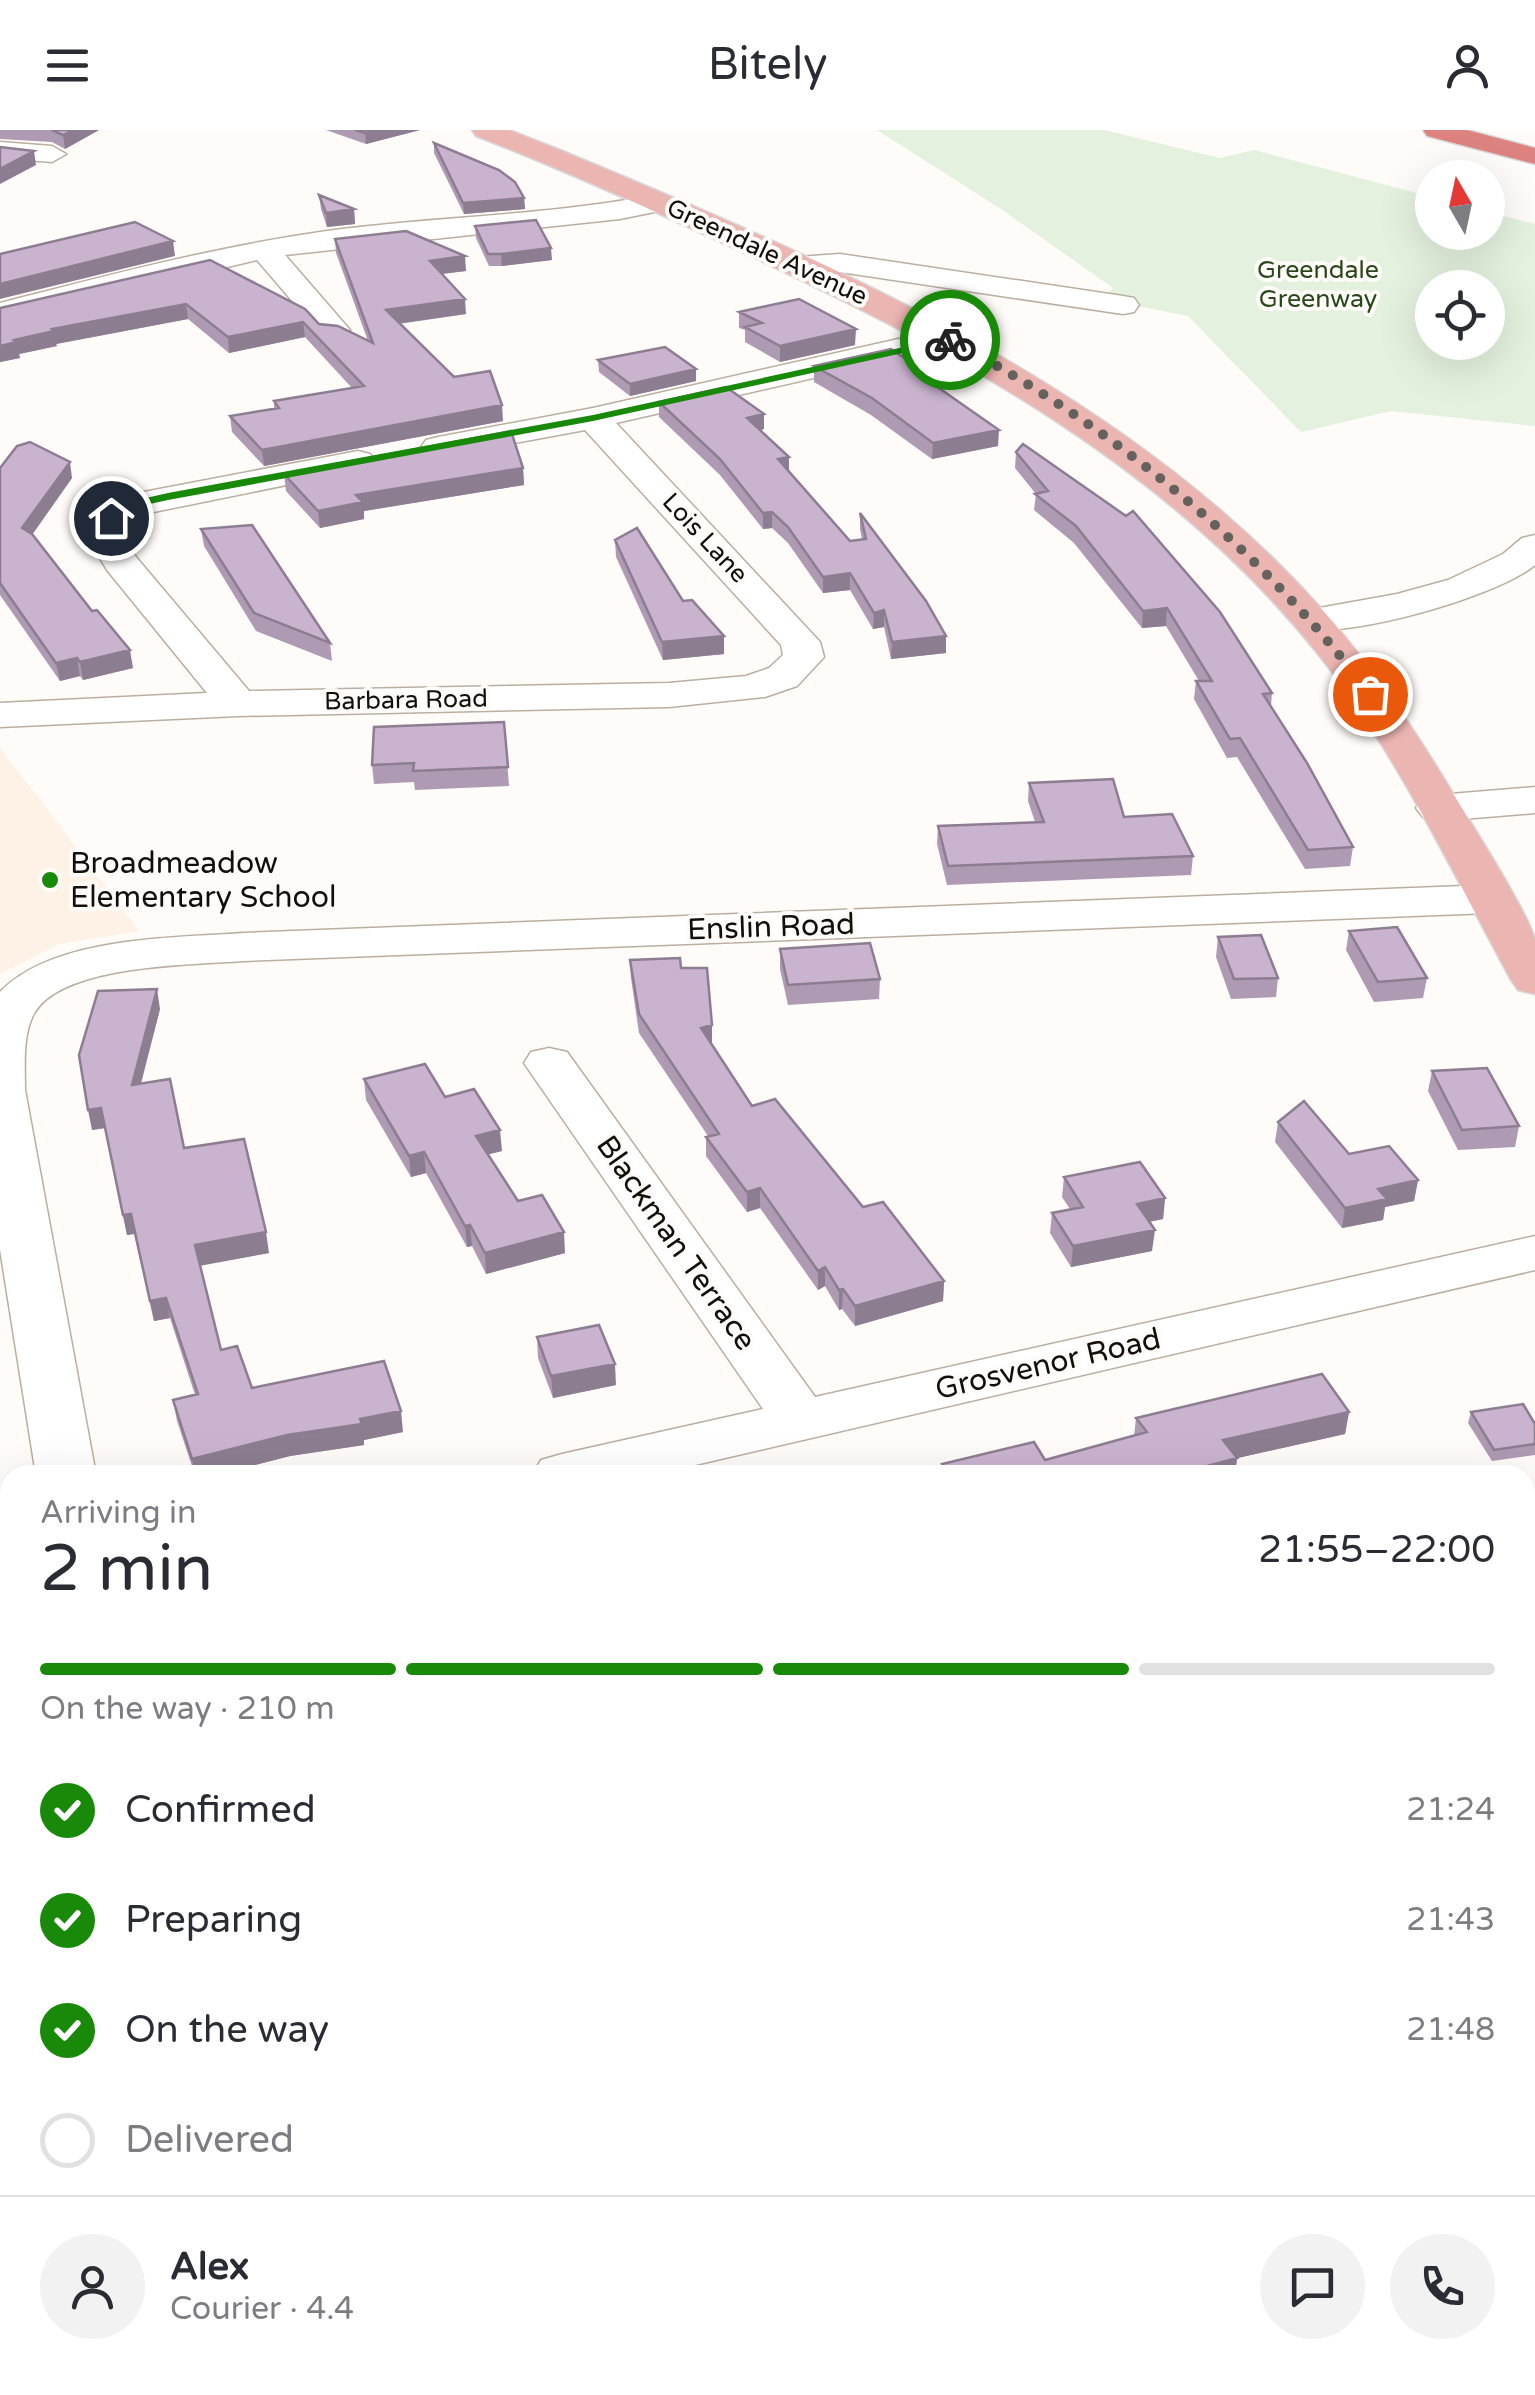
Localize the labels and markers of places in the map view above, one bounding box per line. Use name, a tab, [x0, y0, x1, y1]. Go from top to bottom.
pin	[69, 476, 154, 561]
pin	[1328, 652, 1413, 737]
place label: Broadmeadow Elementary School	[70, 845, 336, 916]
marker: Broadmeadow Elementary School	[39, 869, 61, 891]

